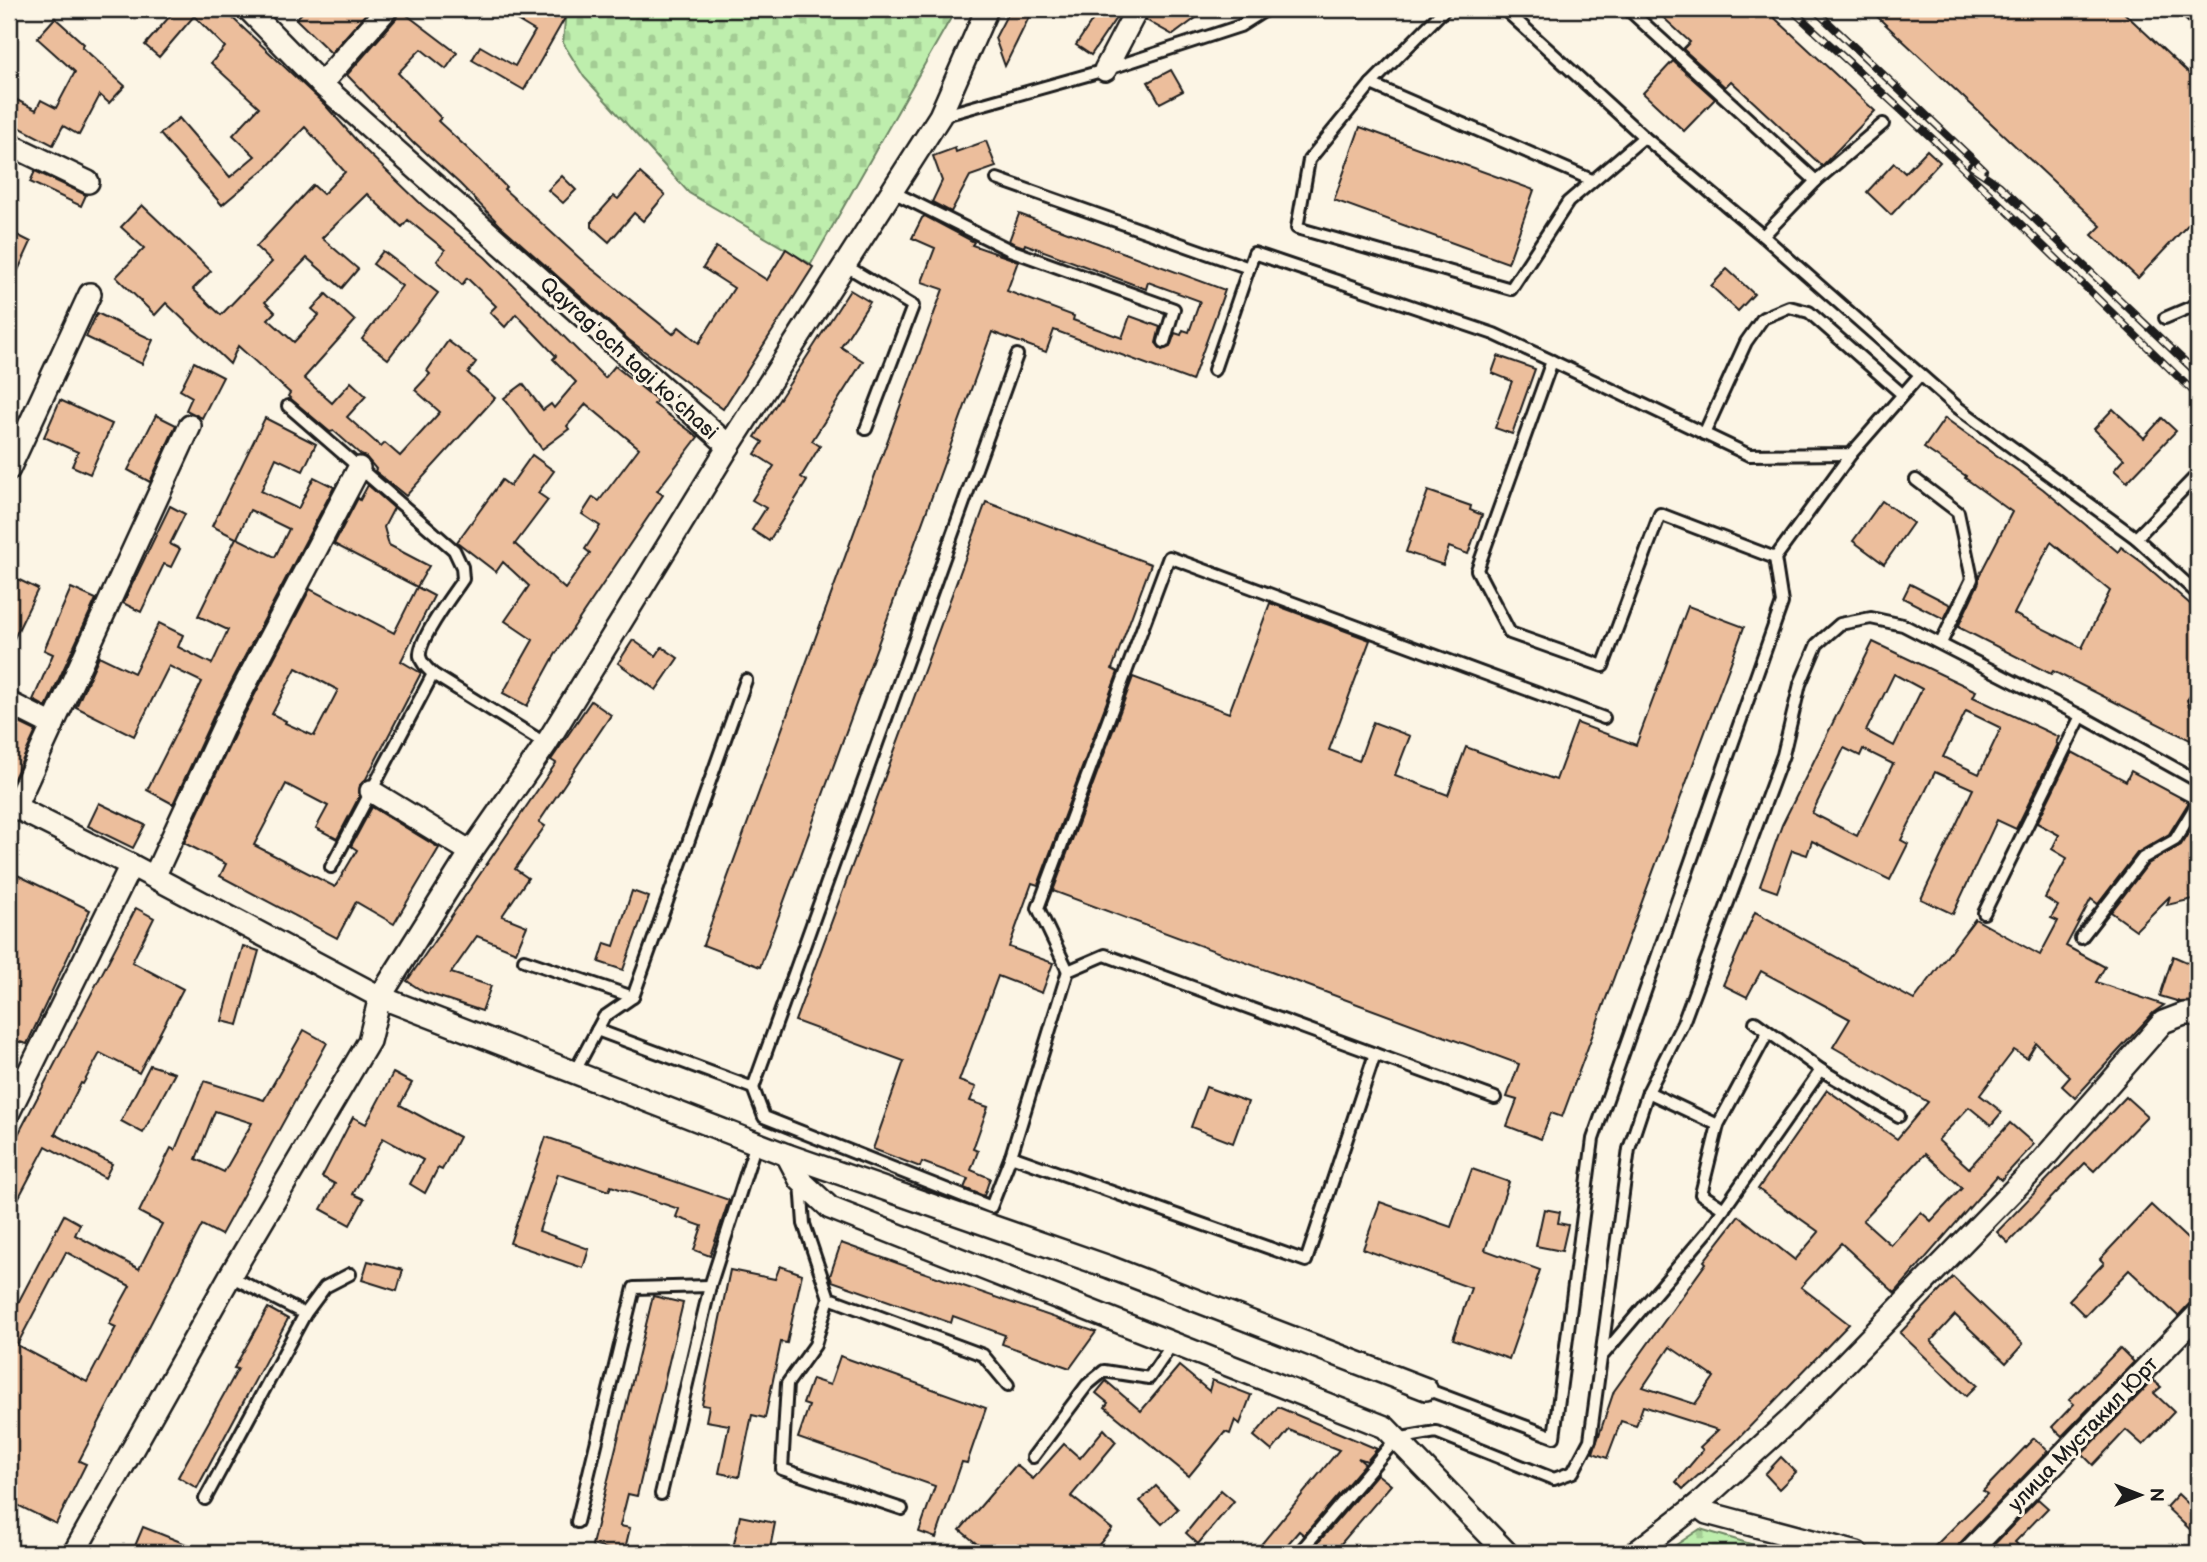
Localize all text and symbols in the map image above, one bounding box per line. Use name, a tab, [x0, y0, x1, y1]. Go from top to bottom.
street label: Qayragʻoch tagi koʻchasi	[535, 272, 723, 445]
street label: улица Мустакил Юрт	[2003, 1352, 2164, 1517]
north arrow	[2106, 1460, 2176, 1530]
text: N	[2144, 1488, 2167, 1502]

